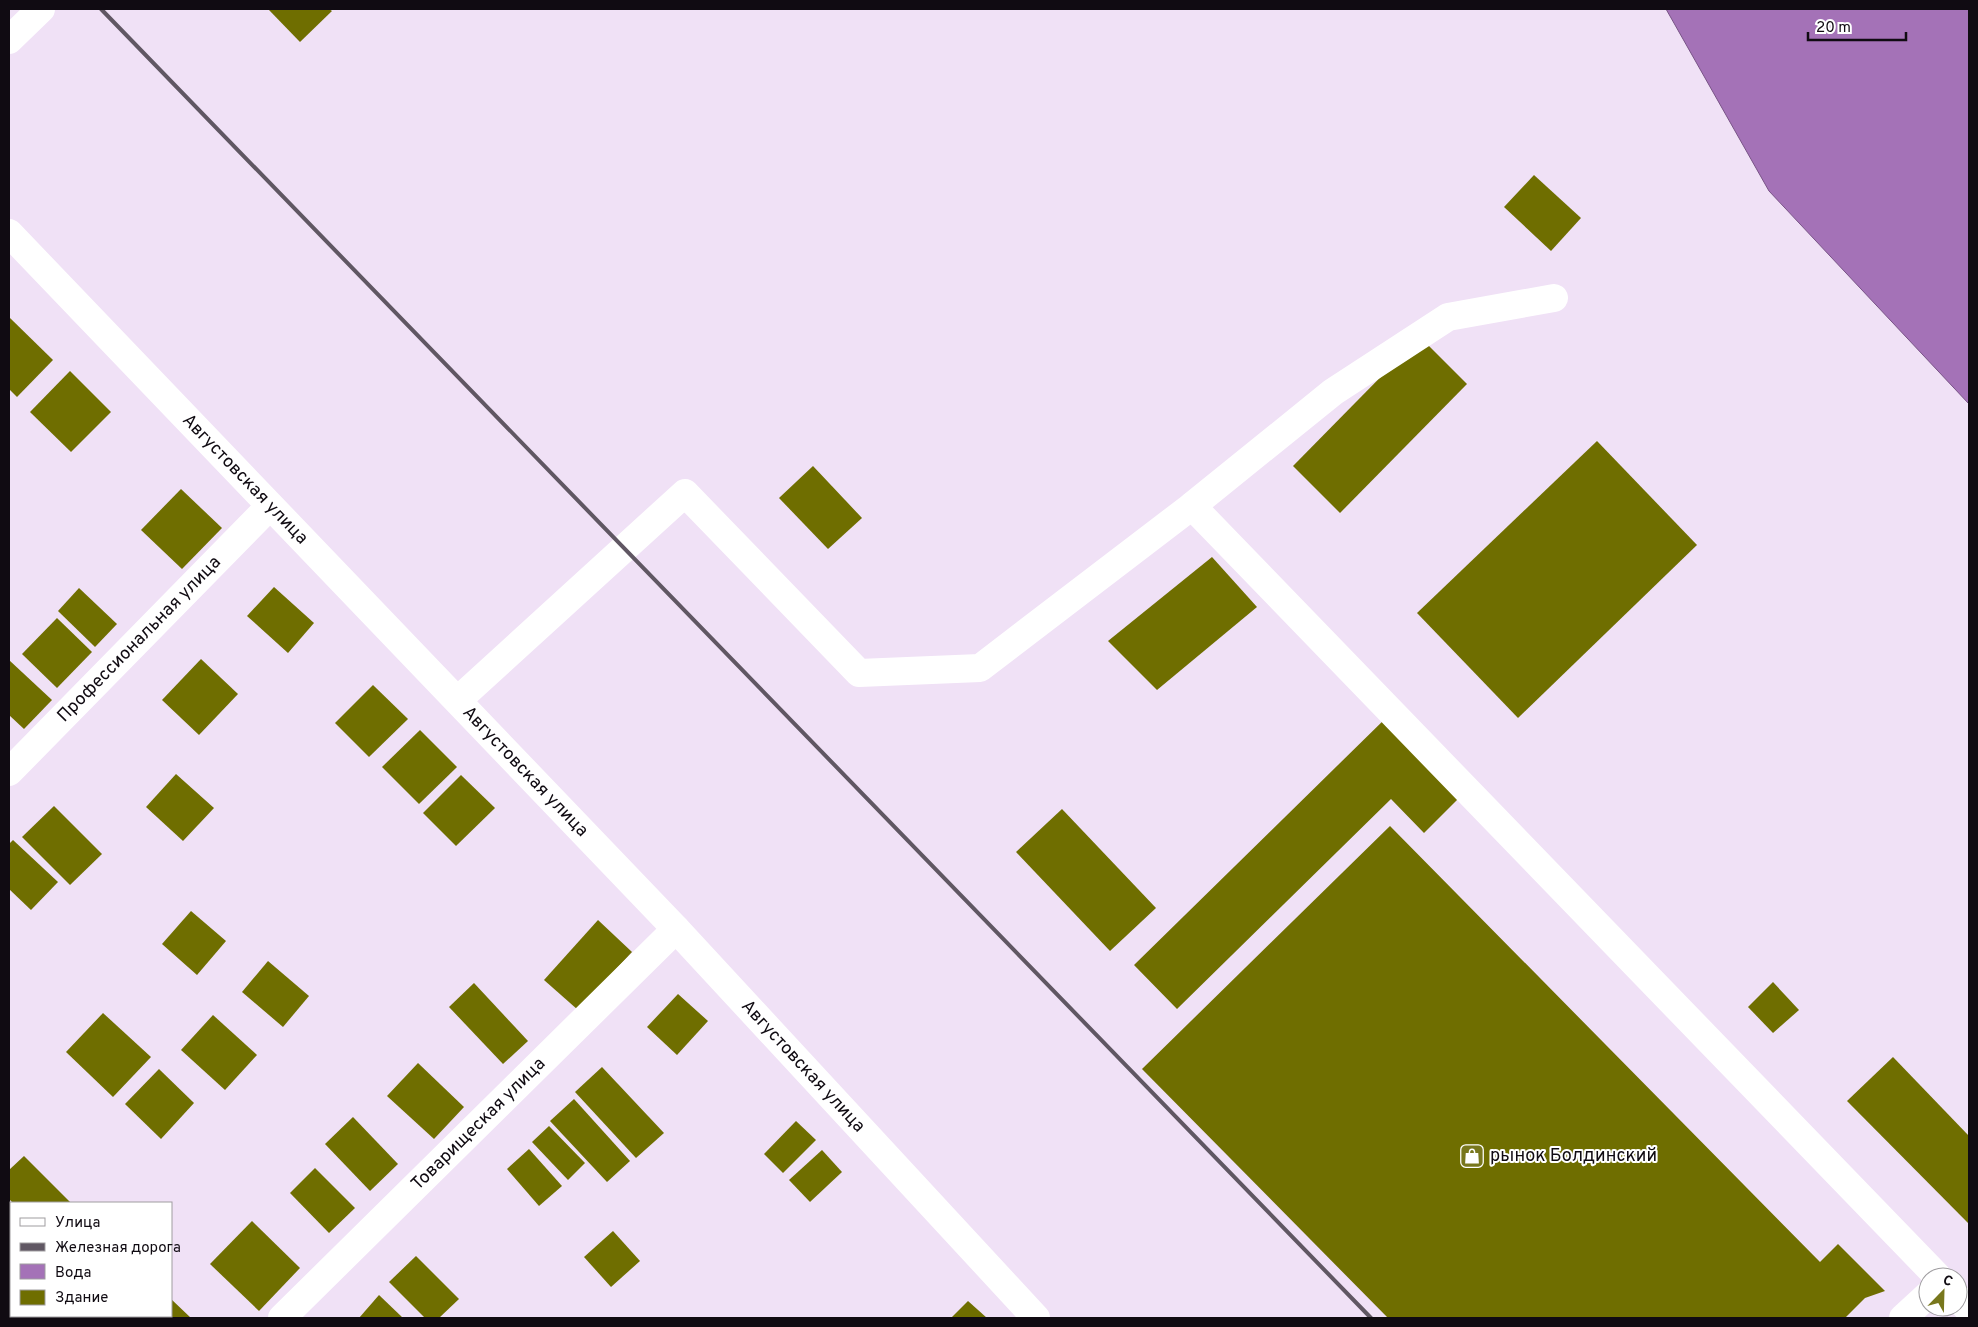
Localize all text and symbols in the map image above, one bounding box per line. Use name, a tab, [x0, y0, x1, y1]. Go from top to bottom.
scale bar	[1808, 10, 1906, 42]
text: 20 m	[1816, 19, 1851, 38]
street label: Августовская улица	[177, 409, 313, 549]
street label: Профессиональная улица	[53, 551, 226, 727]
street label: Августовская улица	[457, 701, 593, 842]
street label: Августовская улица	[736, 995, 870, 1137]
street label: Товарищеская улица	[406, 1053, 551, 1195]
shop icon: рынок Болдинский	[1459, 1143, 1485, 1169]
place label: рынок Болдинский	[1490, 1145, 1657, 1168]
legend	[10, 1202, 172, 1317]
text: Улица	[55, 1214, 100, 1233]
text: Железная дорога	[55, 1239, 181, 1258]
text: Вода	[55, 1264, 91, 1283]
north arrow	[1918, 1267, 1968, 1317]
text: С	[1940, 1272, 1955, 1291]
text: Здание	[55, 1289, 108, 1308]

